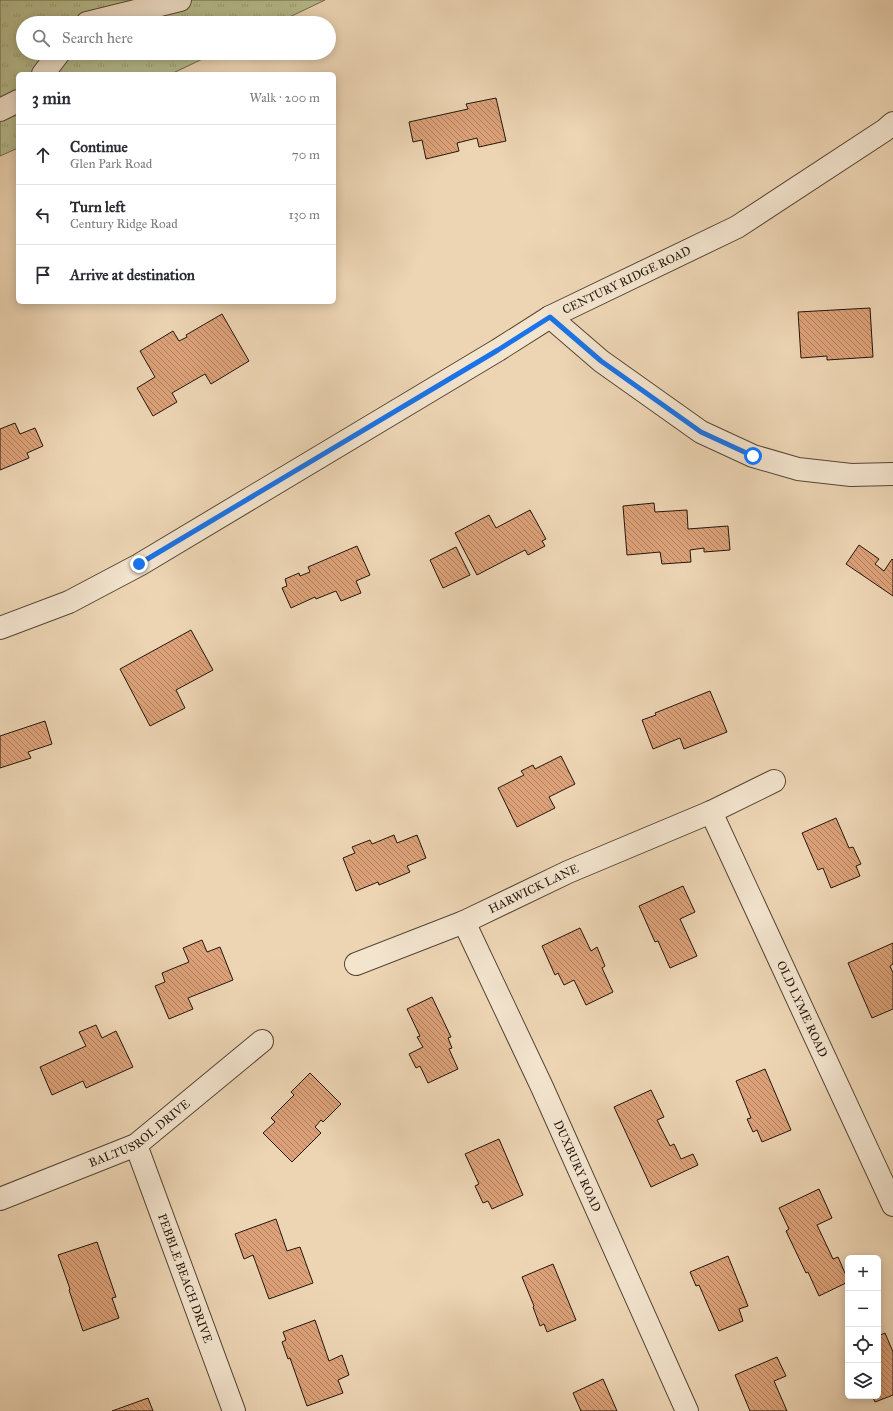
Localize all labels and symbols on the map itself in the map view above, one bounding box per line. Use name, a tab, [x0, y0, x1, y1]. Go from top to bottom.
street label: CENTURY RIDGE ROAD	[560, 243, 693, 317]
route start	[744, 447, 762, 465]
route end	[130, 555, 148, 573]
street label: HARWICK LANE	[486, 861, 581, 916]
street label: OLD LYME ROAD	[774, 959, 830, 1059]
street label: BALTUSROL DRIVE	[87, 1096, 193, 1170]
street label: DUXBURY ROAD	[551, 1118, 604, 1214]
street label: PEBBLE BEACH DRIVE	[155, 1212, 215, 1345]

